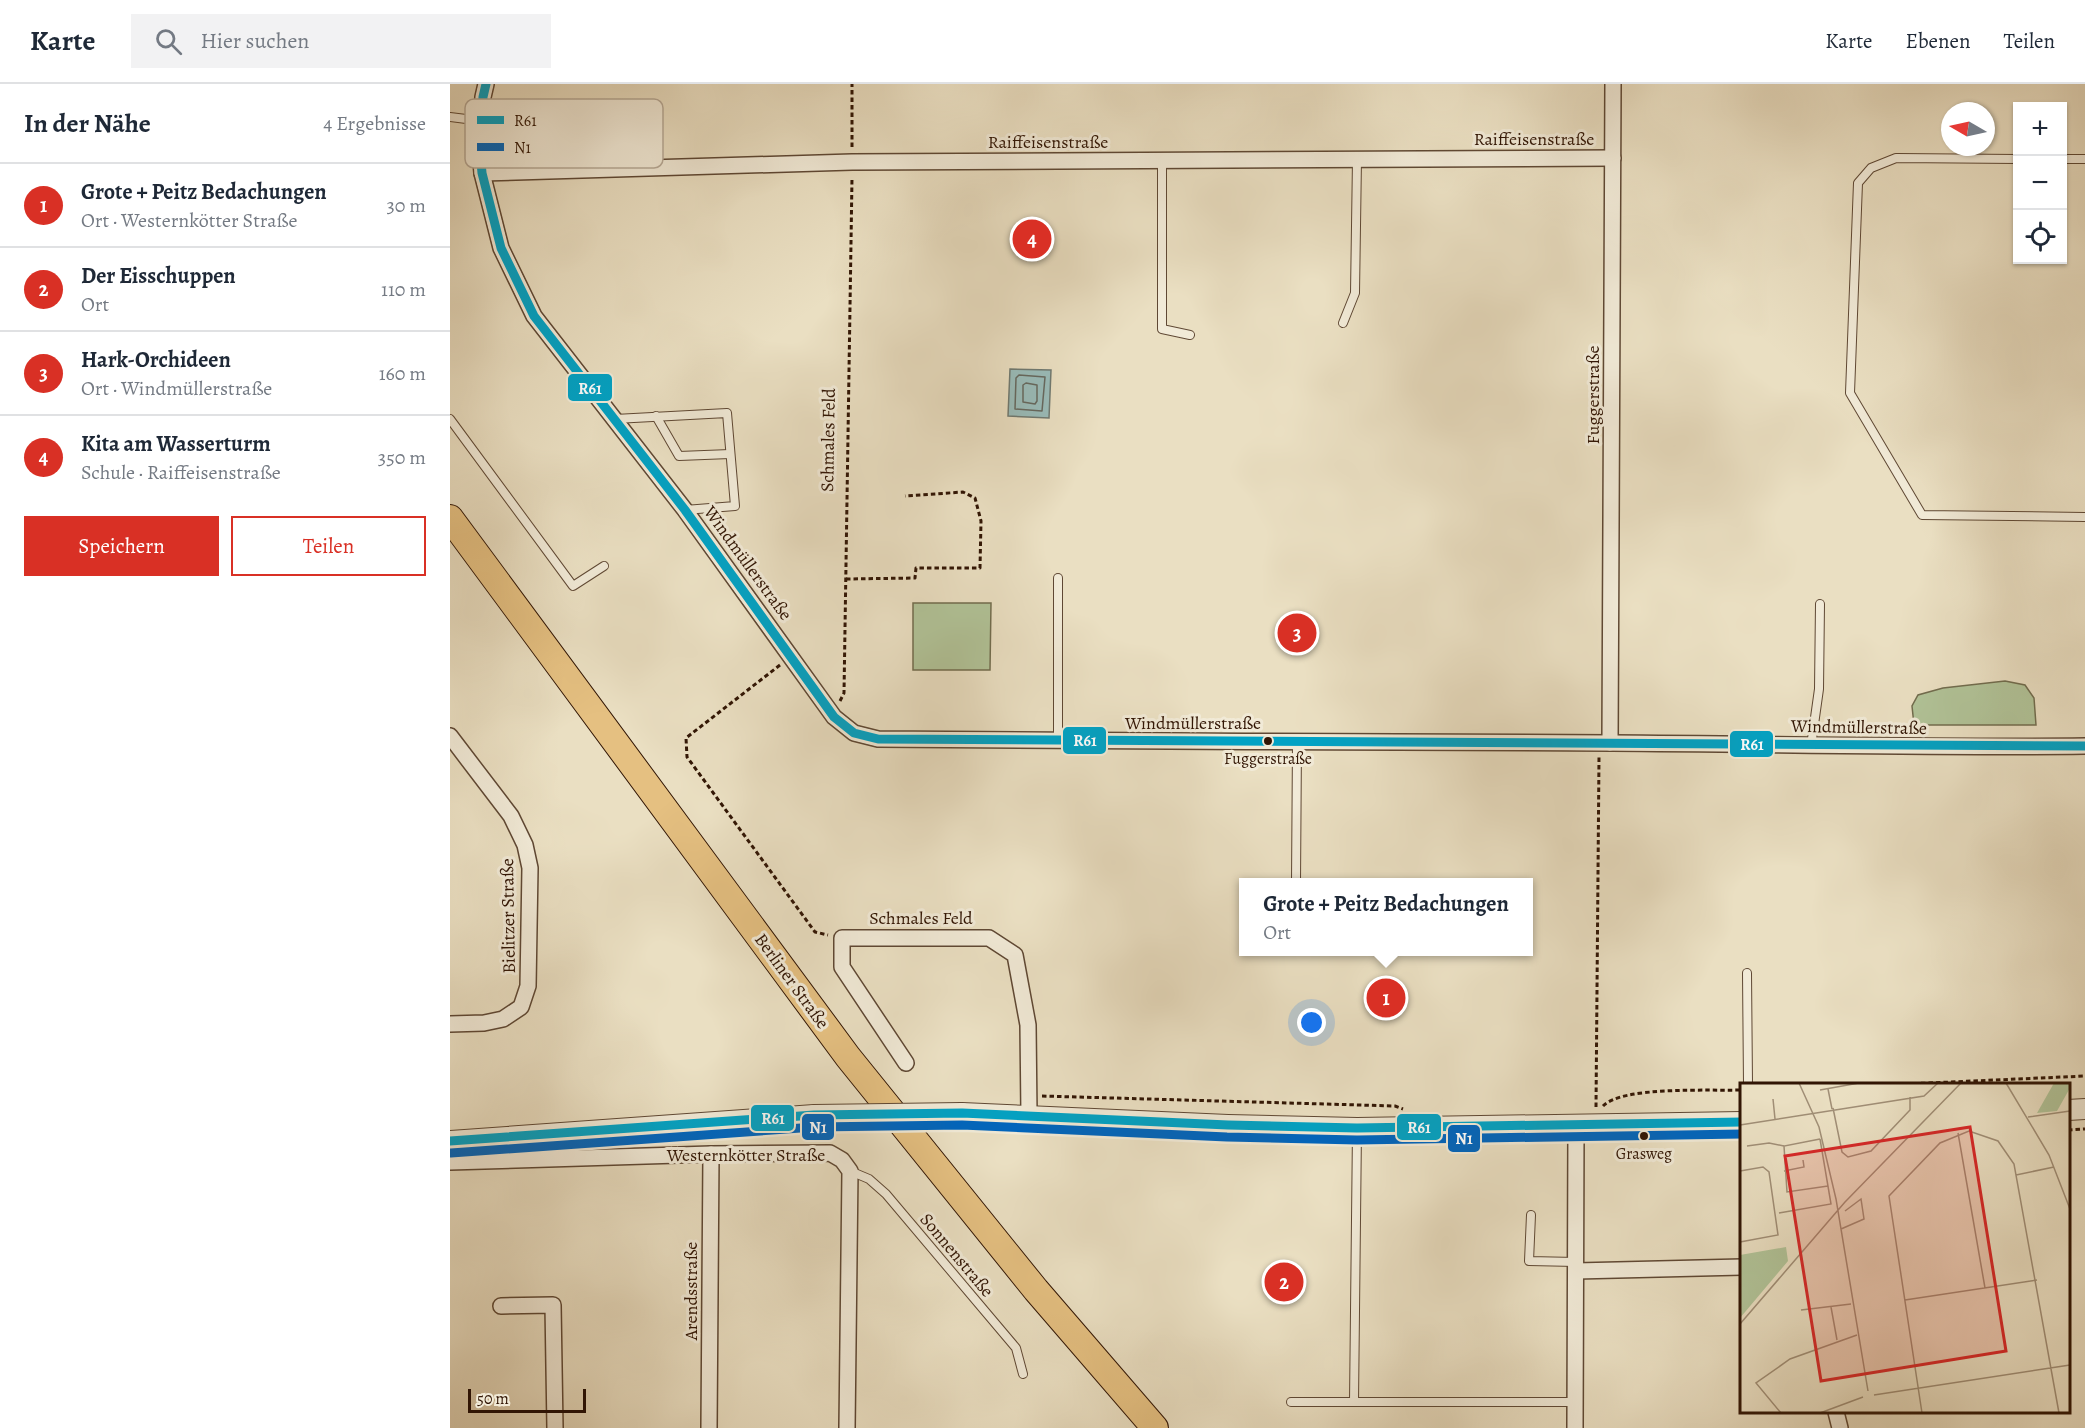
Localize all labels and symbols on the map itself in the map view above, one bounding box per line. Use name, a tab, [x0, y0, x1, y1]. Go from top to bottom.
legend	[465, 99, 663, 168]
north arrow	[1941, 102, 1995, 156]
text: R61	[514, 110, 537, 132]
street label: Raiffeisenstraße	[1474, 127, 1594, 151]
street label: Raiffeisenstraße	[988, 130, 1108, 154]
text: N1	[514, 137, 532, 159]
pin: 4	[1012, 216, 1052, 262]
street label: Fuggerstraße	[1581, 346, 1605, 444]
line badge: R61	[567, 373, 613, 402]
text: R61	[578, 378, 602, 400]
street label: Schmales Feld	[815, 388, 841, 492]
street label: Windmüllerstraße	[698, 500, 798, 625]
pin: 3	[1278, 610, 1316, 656]
street label: Windmüllerstraße	[1124, 711, 1261, 735]
street label: Windmüllerstraße	[1790, 714, 1927, 740]
line badge: R61	[1062, 726, 1107, 755]
text: R61	[1073, 730, 1097, 752]
line badge: R61	[1729, 730, 1774, 758]
text: R61	[1740, 734, 1764, 756]
marker: Fuggerstraße	[1262, 735, 1274, 747]
place label: Fuggerstraße	[1224, 748, 1312, 770]
street label: Bielitzer Straße	[495, 858, 521, 974]
street label: Schmales Feld	[869, 906, 973, 930]
street label: Berliner Straße	[749, 928, 835, 1034]
pin: 1	[1366, 976, 1406, 1020]
your location	[1297, 1008, 1326, 1037]
inset map	[1740, 1083, 2070, 1413]
line badge: R61	[750, 1104, 795, 1132]
text: R61	[761, 1108, 785, 1130]
line badge: N1	[801, 1113, 835, 1141]
line badge: R61	[1396, 1113, 1442, 1141]
text: N1	[809, 1117, 827, 1139]
text: R61	[1407, 1117, 1431, 1139]
line badge: N1	[1447, 1124, 1481, 1153]
text: N1	[1455, 1128, 1473, 1150]
marker: Grasweg	[1638, 1130, 1650, 1142]
street label: Westernkötter Straße	[666, 1143, 825, 1167]
place label: Grasweg	[1616, 1143, 1672, 1165]
street label: Sonnenstraße	[915, 1208, 999, 1302]
street label: Arendsstraße	[679, 1242, 703, 1341]
pin: 2	[1264, 1260, 1304, 1304]
scale bar	[468, 1386, 586, 1414]

